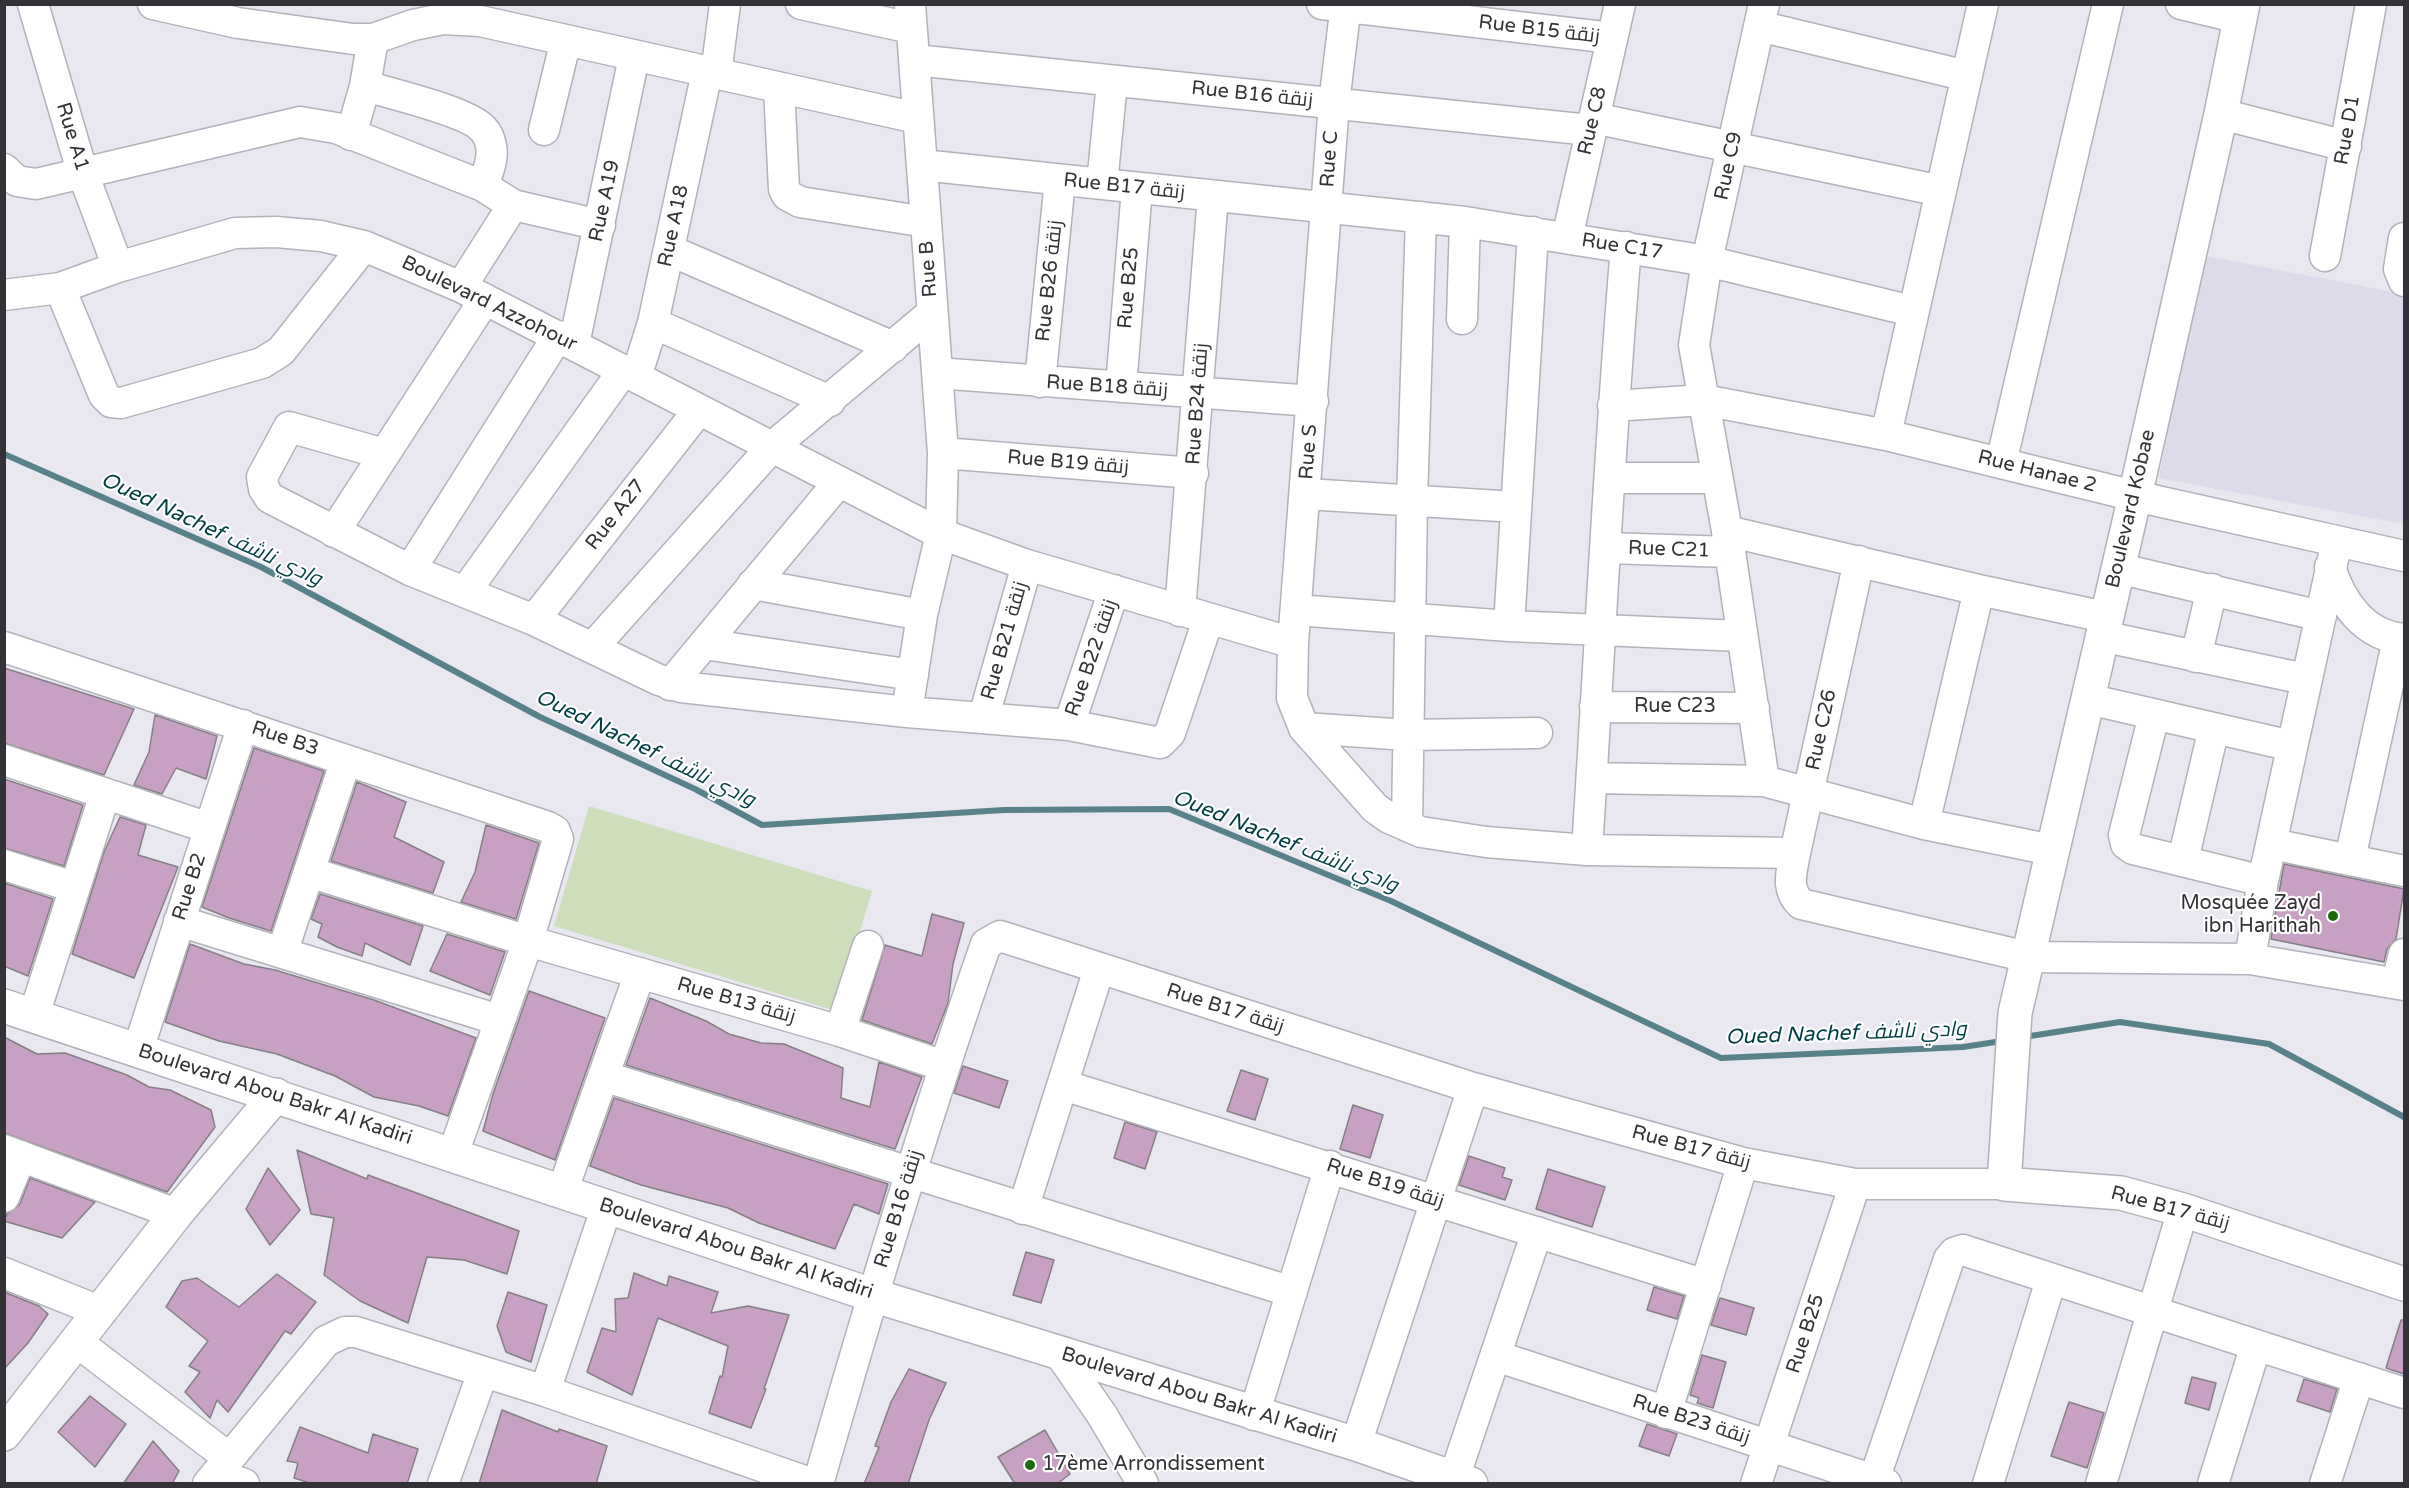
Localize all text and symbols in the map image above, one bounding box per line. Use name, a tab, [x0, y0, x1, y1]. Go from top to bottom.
street label: Rue B15 زنقة	[1477, 11, 1601, 49]
street label: Rue B16 زنقة	[1190, 77, 1314, 113]
street label: Rue C8	[1574, 84, 1612, 158]
street label: Rue D1	[2330, 93, 2366, 167]
street label: Rue A1	[50, 100, 94, 174]
street label: Rue C	[1316, 130, 1344, 188]
street label: Rue C9	[1710, 130, 1748, 202]
street label: Rue A19	[585, 158, 625, 244]
street label: Rue B17 زنقة	[1062, 169, 1186, 205]
street label: Rue A18	[654, 183, 694, 269]
street label: Rue B26 زنقة	[1032, 219, 1068, 343]
street label: Rue C17	[1580, 229, 1664, 265]
street label: Rue B	[915, 240, 943, 298]
street label: Rue B25	[1113, 246, 1145, 330]
street label: Boulevard Azzohour	[397, 251, 581, 357]
street label: Rue B24 زنقة	[1182, 342, 1214, 466]
street label: Rue B18 زنقة	[1045, 371, 1169, 403]
street label: Rue S	[1295, 424, 1323, 480]
street label: Boulevard Kobae	[2101, 427, 2161, 591]
street label: Rue B19 زنقة	[1006, 446, 1130, 480]
street label: Rue Hanae 2	[1975, 446, 2099, 498]
water label: Oued Nachef وادي ناشف	[96, 468, 326, 592]
street label: Rue A27	[581, 475, 651, 555]
street label: Rue C21	[1628, 537, 1710, 563]
street label: Rue B21 زنقة	[977, 579, 1033, 703]
street label: Rue B22 زنقة	[1061, 596, 1123, 720]
water label: Oued Nachef وادي ناشف	[531, 685, 759, 813]
street label: Rue C26	[1802, 687, 1842, 773]
street label: Rue C23	[1634, 695, 1716, 719]
street label: Rue B3	[248, 716, 322, 762]
water label: Oued Nachef وادي ناشف	[1168, 785, 1402, 899]
street label: Rue B2	[168, 850, 212, 924]
place label: Mosquée Zayd ibn Harithah	[2181, 892, 2321, 939]
marker: Mosquée Zayd ibn Harithah	[2326, 909, 2340, 923]
street label: Rue B13 زنقة	[674, 973, 798, 1029]
street label: Rue B17 زنقة	[1163, 979, 1287, 1039]
water label: Oued Nachef وادي ناشف	[1725, 1017, 1967, 1051]
street label: Boulevard Abou Bakr Al Kadiri	[135, 1039, 415, 1151]
street label: Rue B17 زنقة	[1629, 1121, 1753, 1175]
street label: Rue B16 زنقة	[870, 1147, 928, 1271]
street label: Rue B19 زنقة	[1323, 1154, 1447, 1214]
street label: Rue B17 زنقة	[2108, 1182, 2232, 1236]
street label: Boulevard Abou Bakr Al Kadiri	[596, 1193, 876, 1305]
street label: Rue B25	[1782, 1291, 1830, 1377]
street label: Boulevard Abou Bakr Al Kadiri	[1058, 1343, 1340, 1449]
street label: Rue B23 زنقة	[1629, 1390, 1753, 1450]
place label: 17ème Arrondissement	[1042, 1453, 1265, 1477]
marker: 17ème Arrondissement	[1023, 1458, 1037, 1472]

